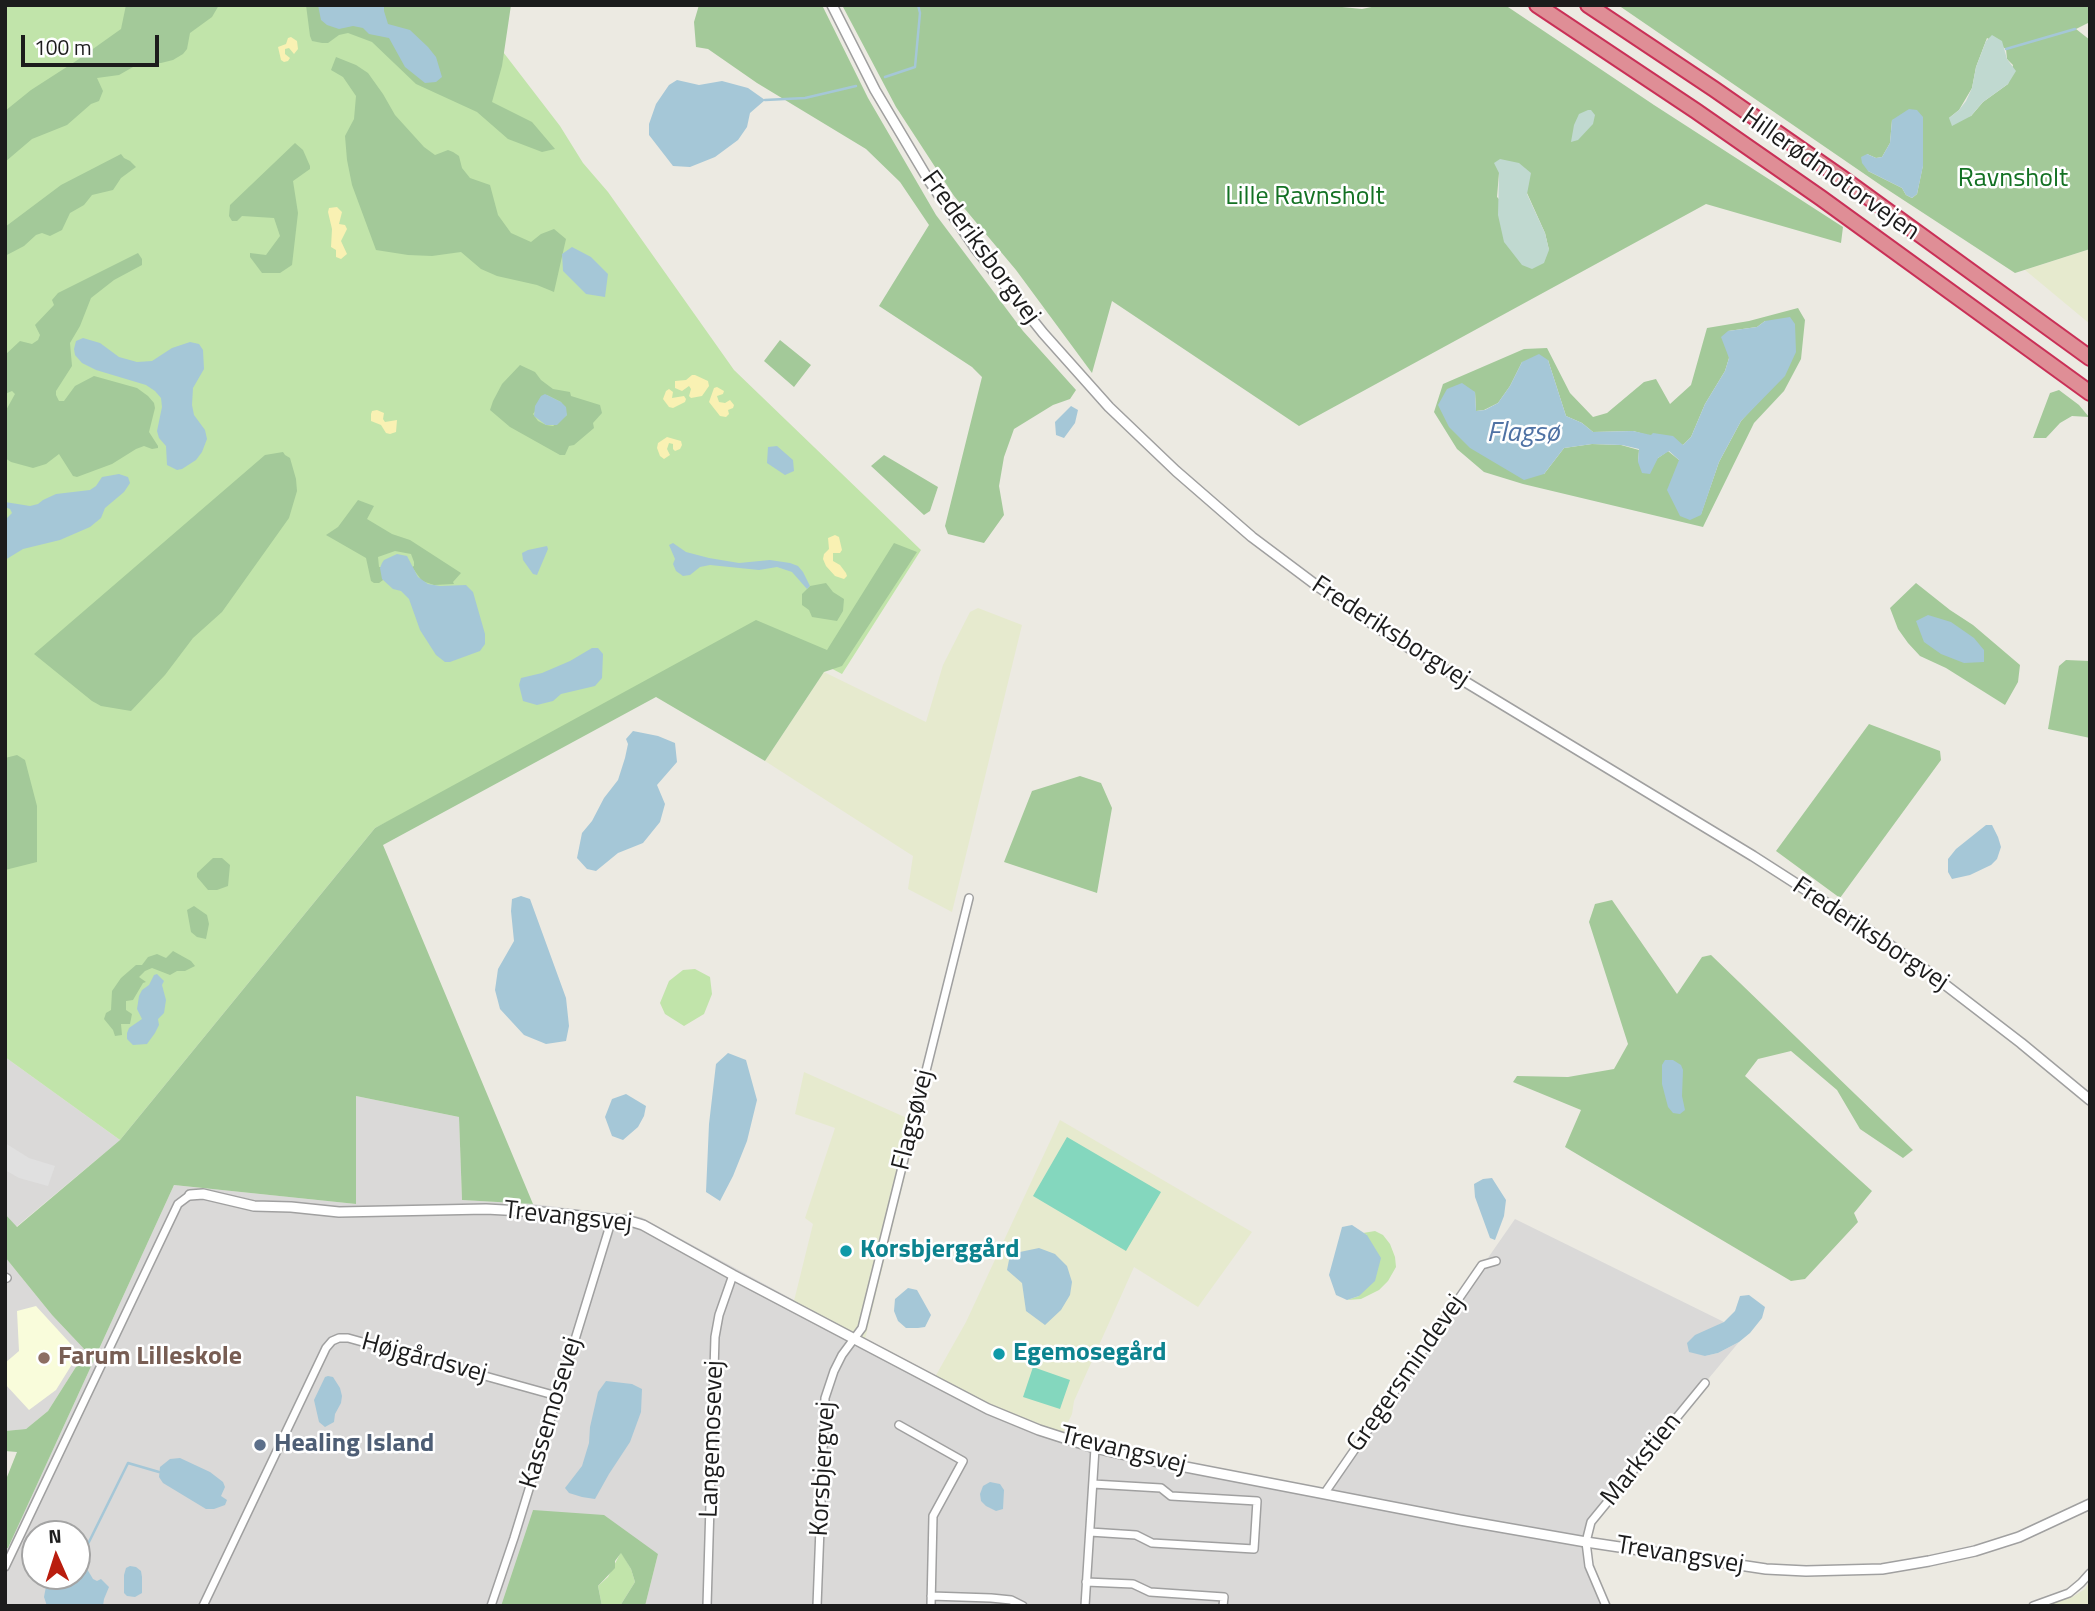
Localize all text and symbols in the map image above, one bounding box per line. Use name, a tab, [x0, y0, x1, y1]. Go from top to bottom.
scale bar	[24, 21, 163, 65]
text: 100 m	[34, 31, 91, 63]
street label: Hillerødmotorvejen	[1735, 102, 1925, 248]
park label: Ravnsholt	[1958, 164, 2068, 196]
street label: Frederiksborgvej	[914, 165, 1046, 331]
park label: Lille Ravnsholt	[1225, 182, 1385, 214]
water label: Flagsø	[1487, 417, 1559, 451]
street label: Frederiksborgvej	[1305, 570, 1475, 696]
street label: Frederiksborgvej	[1786, 871, 1954, 999]
street label: Flagsøvej	[886, 1066, 942, 1174]
street label: Trevangsvej	[502, 1196, 634, 1240]
place label: Korsbjerggård	[860, 1235, 1020, 1267]
marker: Korsbjerggård	[838, 1243, 854, 1259]
street label: Gregersmindevej	[1341, 1289, 1473, 1459]
street label: Højgårdsvej	[358, 1327, 490, 1391]
street label: Kassemosevej	[514, 1334, 590, 1492]
place label: Egemosegård	[1013, 1338, 1167, 1370]
place label: Farum Lilleskole	[58, 1342, 242, 1374]
marker: Egemosegård	[991, 1346, 1007, 1362]
marker: Farum Lilleskole	[36, 1350, 52, 1366]
street label: Langemosevej	[695, 1360, 731, 1518]
street label: Korsbjergvej	[805, 1401, 843, 1537]
street label: Markstien	[1595, 1407, 1689, 1513]
street label: Trevangsvej	[1057, 1420, 1189, 1482]
place label: Healing Island	[274, 1429, 434, 1461]
marker: Healing Island	[252, 1437, 268, 1453]
north arrow	[21, 1520, 91, 1590]
text: N	[48, 1521, 62, 1550]
street label: Trevangsvej	[1614, 1531, 1746, 1581]

